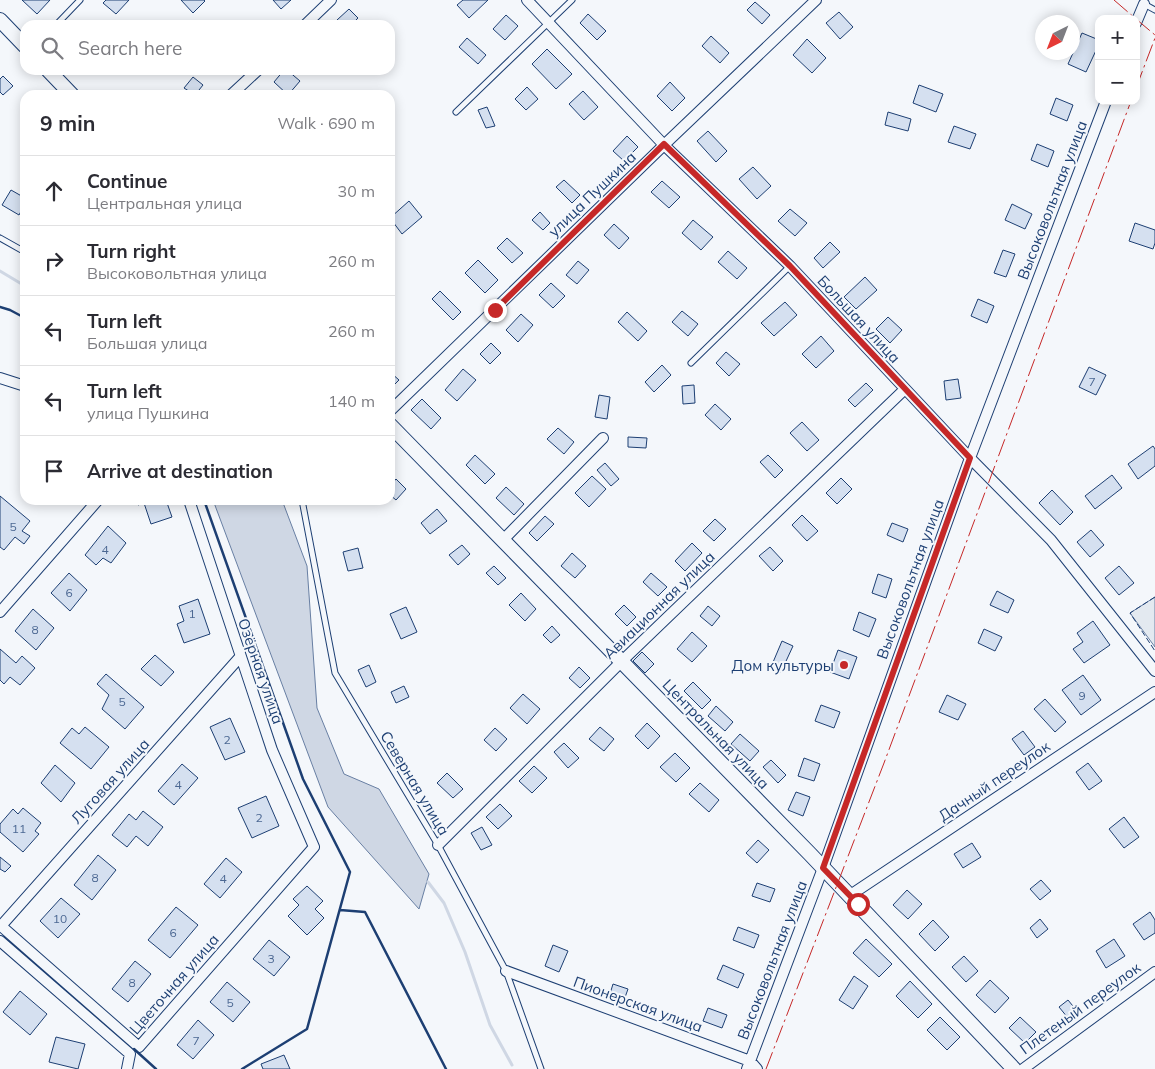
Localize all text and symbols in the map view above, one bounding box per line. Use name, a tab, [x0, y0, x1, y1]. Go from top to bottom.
north arrow	[1035, 15, 1080, 60]
map controls	[1095, 15, 1140, 105]
button: +	[1095, 15, 1140, 60]
search box	[20, 20, 395, 75]
icon: search	[38, 34, 66, 62]
text: Search here	[78, 36, 182, 60]
button: −	[1095, 60, 1140, 105]
text: 9 min	[40, 110, 95, 136]
text: Walk · 690 m	[277, 113, 375, 133]
street label: Высоковольтная улица	[1013, 118, 1091, 282]
street label: улица Пушкина	[544, 147, 640, 241]
text: Continue	[87, 169, 167, 193]
icon: ahead	[40, 177, 68, 205]
text: 30 m	[338, 181, 375, 201]
text: Центральная улица	[87, 193, 242, 213]
text: Turn right	[87, 239, 176, 263]
icon: right	[40, 247, 68, 275]
text: 260 m	[328, 251, 375, 271]
text: Высоковольтная улица	[87, 263, 267, 283]
street label: Большая улица	[814, 271, 904, 367]
route end	[484, 299, 507, 322]
text: Turn left	[87, 309, 162, 333]
icon: left	[40, 317, 68, 345]
text: 260 m	[328, 321, 375, 341]
text: Большая улица	[87, 333, 208, 353]
house number: 7	[1088, 374, 1096, 389]
text: Turn left	[87, 379, 162, 403]
icon: left	[40, 387, 68, 415]
text: 140 m	[328, 391, 375, 411]
text: улица Пушкина	[87, 403, 209, 423]
icon: arrive	[40, 457, 68, 485]
text: Arrive at destination	[87, 459, 273, 483]
street label: Высоковольтная улица	[872, 496, 948, 662]
house number: 5	[9, 519, 17, 534]
house number: 4	[101, 542, 109, 557]
street label: Авиационная улица	[599, 547, 719, 663]
house number: 6	[65, 585, 73, 600]
house number: 1	[188, 606, 196, 621]
street label: Озёрная улица	[234, 616, 288, 726]
house number: 8	[31, 622, 39, 637]
place label: Дом культуры	[732, 656, 834, 675]
marker: Дом культуры	[838, 659, 850, 671]
street label: Центральная улица	[659, 675, 773, 793]
house number: 9	[1078, 688, 1086, 703]
house number: 5	[118, 694, 126, 709]
street label: Северная улица	[376, 727, 454, 839]
house number: 2	[223, 732, 231, 747]
street label: Луговая улица	[67, 734, 153, 828]
street label: Дачный переулок	[935, 736, 1054, 825]
house number: 4	[174, 777, 182, 792]
house number: 2	[255, 810, 263, 825]
house number: 11	[12, 821, 26, 836]
house number: 8	[91, 870, 99, 885]
house number: 4	[219, 871, 227, 886]
street label: Высоковольтная улица	[733, 878, 811, 1042]
route start	[847, 893, 870, 916]
house number: 10	[53, 911, 67, 926]
house number: 6	[169, 925, 177, 940]
street label: Цветочная улица	[125, 930, 223, 1038]
house number: 3	[267, 951, 275, 966]
street label: Плетеный переулок	[1016, 957, 1145, 1058]
street label: Пионерская улица	[571, 972, 705, 1036]
house number: 8	[128, 975, 136, 990]
house number: 5	[226, 995, 234, 1010]
house number: 7	[192, 1033, 200, 1048]

